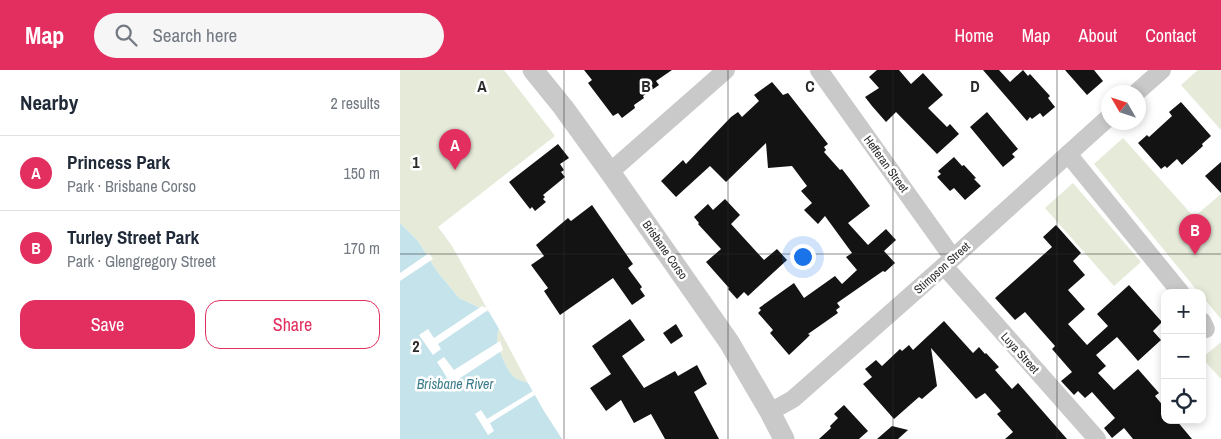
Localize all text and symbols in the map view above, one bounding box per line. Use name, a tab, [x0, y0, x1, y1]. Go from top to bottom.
search box	[94, 13, 444, 58]
text: Map	[25, 19, 64, 51]
icon: search	[112, 21, 140, 49]
text: Search here	[152, 22, 237, 48]
text: Home	[954, 23, 994, 48]
text: Map	[1022, 23, 1051, 48]
text: About	[1079, 23, 1117, 48]
text: Contact	[1145, 23, 1196, 48]
text: A	[477, 75, 487, 97]
text: B	[641, 75, 651, 97]
text: C	[805, 75, 815, 97]
text: D	[970, 75, 980, 97]
north arrow	[1101, 85, 1146, 130]
text: Nearby	[20, 88, 78, 117]
text: 2 results	[330, 92, 380, 114]
pin: A	[439, 129, 471, 170]
street label: Hefferan Street	[860, 132, 912, 196]
text: Princess Park	[67, 149, 170, 175]
text: 1	[412, 151, 420, 173]
text: A	[31, 162, 41, 184]
text: 150 m	[344, 162, 380, 184]
text: Park · Brisbane Corso	[67, 175, 196, 197]
pin: B	[1179, 214, 1211, 255]
street label: Brisbane Corso	[639, 217, 691, 283]
text: Turley Street Park	[67, 224, 199, 250]
text: B	[31, 237, 41, 259]
text: 170 m	[344, 237, 380, 259]
street label: Stimpson Street	[910, 238, 974, 298]
your location	[790, 244, 816, 270]
text: Park · Glengregory Street	[67, 250, 216, 272]
map controls	[1161, 289, 1206, 424]
button: +	[1161, 289, 1206, 334]
button: Save	[20, 300, 195, 349]
button: Share	[205, 300, 380, 349]
street label: Luya Street	[997, 329, 1043, 377]
button: −	[1161, 334, 1206, 379]
text: 2	[412, 335, 420, 357]
water label: Brisbane River	[417, 375, 494, 393]
button: locate	[1161, 379, 1206, 424]

